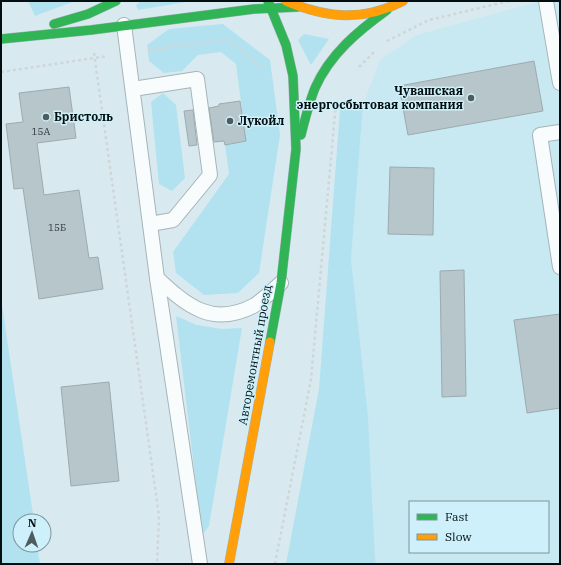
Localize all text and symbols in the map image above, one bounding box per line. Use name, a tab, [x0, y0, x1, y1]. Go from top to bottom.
place label: Чувашская энергосбытовая компания	[297, 83, 463, 112]
marker: Чувашская энергосбытовая компания	[466, 93, 476, 103]
place label: Бристоль	[54, 109, 113, 124]
marker: Бристоль	[41, 112, 51, 122]
place label: Лукойл	[238, 113, 285, 128]
marker: Лукойл	[225, 116, 235, 126]
house number: 15А	[32, 125, 51, 138]
house number: 15Б	[48, 221, 66, 234]
street label: Авторемонтный проезд	[235, 284, 274, 426]
legend	[409, 501, 549, 553]
text: Fast	[445, 509, 469, 524]
north arrow	[12, 513, 52, 553]
text: N	[28, 516, 37, 530]
text: Slow	[445, 529, 472, 544]

